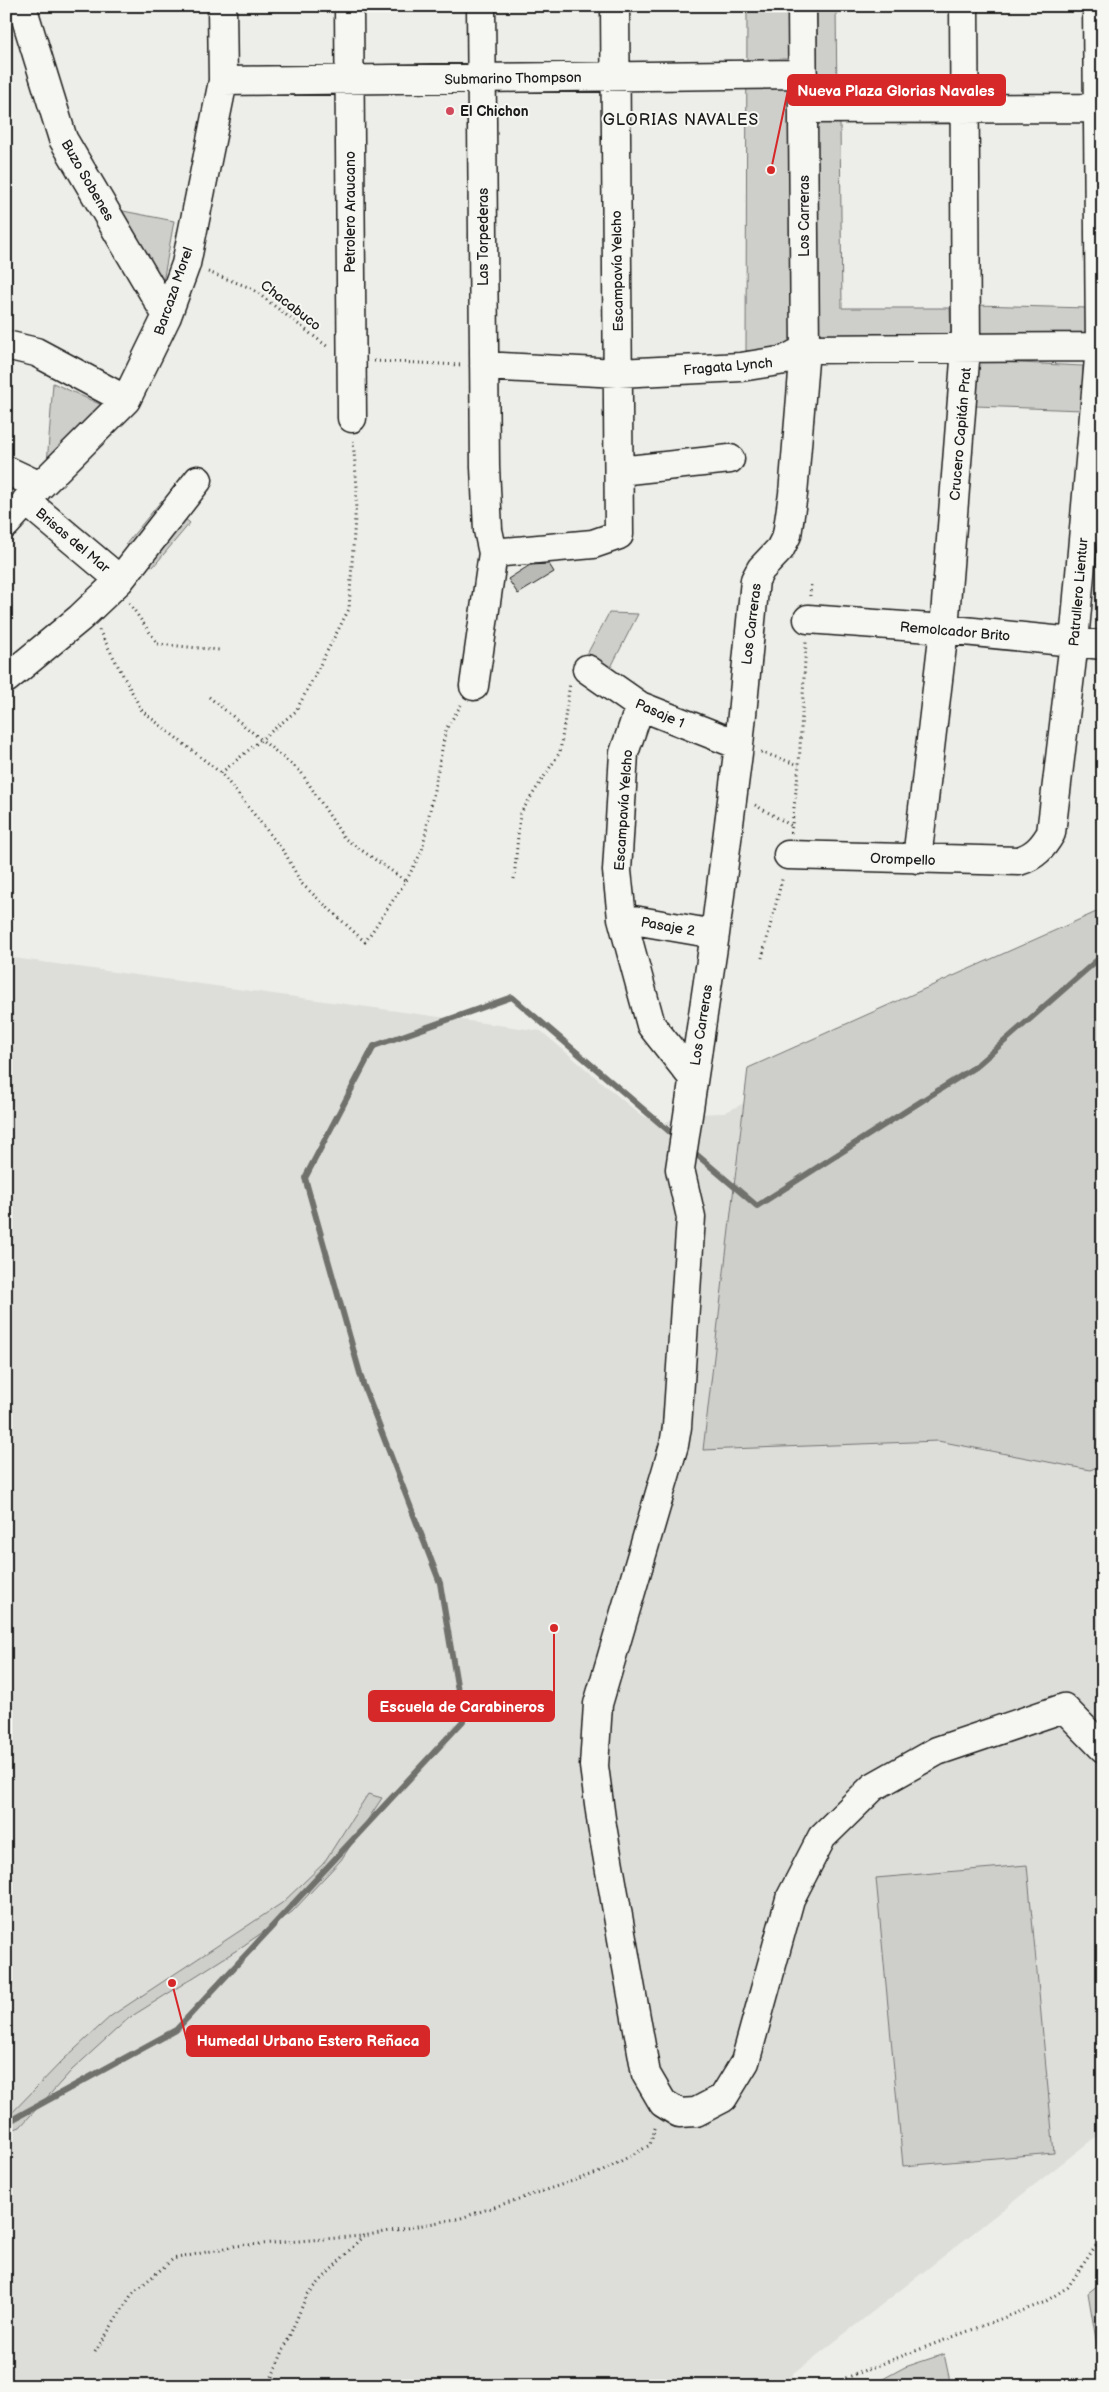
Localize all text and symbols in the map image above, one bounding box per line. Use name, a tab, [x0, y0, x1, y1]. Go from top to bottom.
street label: Submarino Thompson	[444, 69, 582, 88]
callout: Nueva Plaza Glorias Navales	[788, 75, 1005, 105]
text: Nueva Plaza Glorias Navales	[797, 82, 995, 101]
place label: El Chichon	[460, 103, 529, 120]
marker: El Chichon	[444, 105, 456, 117]
district label: GLORIAS NAVALES	[603, 111, 759, 130]
street label: Buzo Sobenes	[57, 137, 118, 224]
street label: Petrolero Araucano	[342, 151, 359, 273]
street label: Los Carreras	[796, 175, 813, 257]
street label: Las Torpederas	[475, 188, 492, 286]
street label: Escampavía Yelcho	[608, 210, 627, 332]
street label: Barcaza Morel	[150, 245, 197, 337]
street label: Chacabuco	[257, 277, 324, 334]
street label: Fragata Lynch	[683, 354, 774, 379]
street label: Crucero Capitán Prat	[946, 366, 975, 501]
street label: Brisas del Mar	[32, 504, 114, 577]
street label: Patrullero Lientur	[1065, 536, 1092, 647]
street label: Los Carreras	[738, 582, 765, 666]
street label: Remolcador Brito	[899, 618, 1011, 645]
street label: Pasaje 1	[633, 695, 687, 732]
street label: Escampavía Yelcho	[611, 749, 636, 871]
street label: Orompello	[870, 850, 936, 869]
street label: Pasaje 2	[640, 913, 697, 940]
street label: Los Carreras	[687, 983, 716, 1067]
callout: Escuela de Carabineros	[369, 1691, 554, 1721]
text: Escuela de Carabineros	[380, 1698, 544, 1717]
callout: Humedal Urbano Estero Reñaca	[187, 2026, 429, 2056]
text: Humedal Urbano Estero Reñaca	[197, 2032, 419, 2051]

